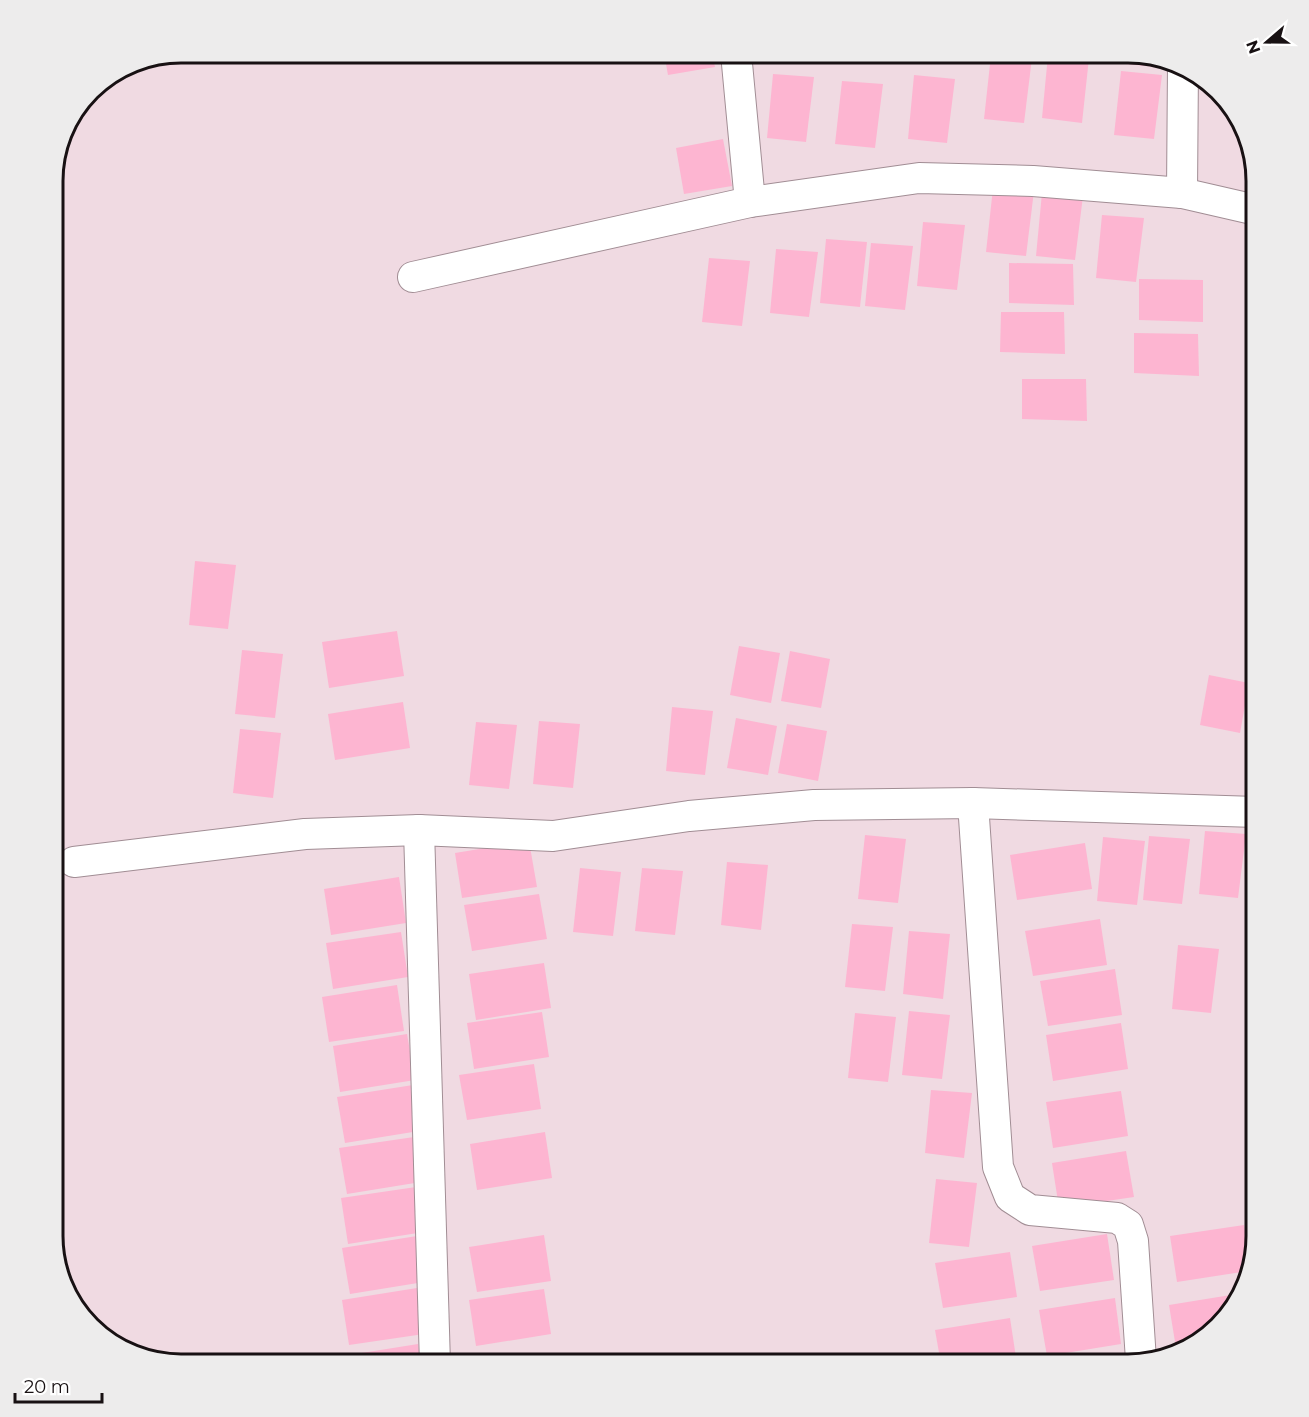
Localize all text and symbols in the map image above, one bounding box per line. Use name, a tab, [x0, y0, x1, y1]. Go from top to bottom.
north arrow	[1237, 12, 1297, 72]
text: N	[1242, 38, 1265, 56]
scale bar	[15, 1366, 102, 1404]
text: 20 m	[24, 1376, 70, 1398]

